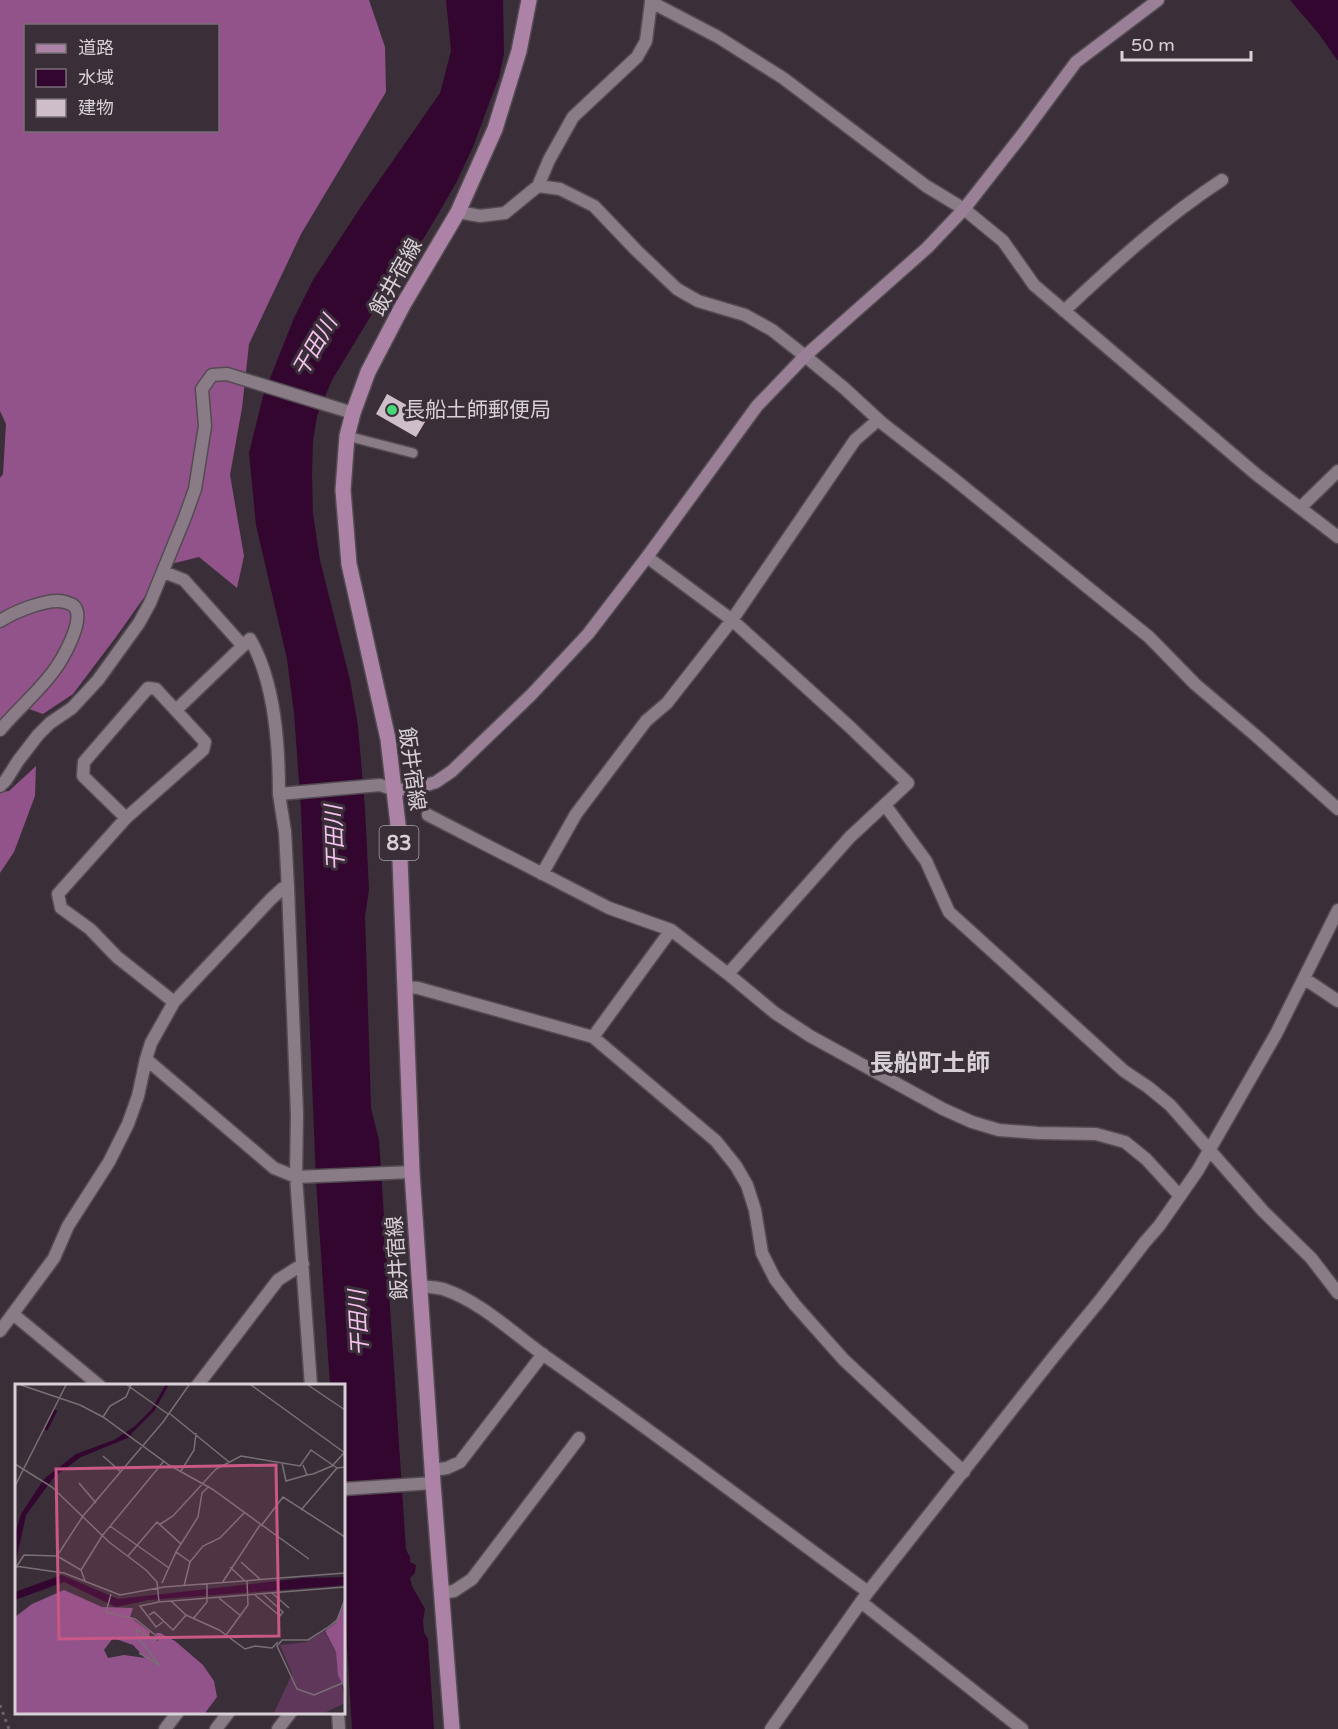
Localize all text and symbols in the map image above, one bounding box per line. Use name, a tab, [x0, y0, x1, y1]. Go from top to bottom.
legend	[24, 24, 219, 132]
scale bar	[1122, 24, 1251, 62]
text: 50 m	[1131, 34, 1175, 56]
text: 道路	[78, 37, 114, 59]
text: 水域	[78, 67, 114, 89]
text: 建物	[78, 97, 114, 119]
street label: 飯井宿線	[365, 234, 428, 320]
water label: 干田川	[287, 310, 344, 382]
place label: 長船土師郵便局	[404, 398, 551, 423]
marker: 長船土師郵便局	[385, 403, 399, 417]
street label: 飯井宿線	[393, 726, 430, 812]
water label: 干田川	[321, 803, 349, 871]
road number: 83	[380, 826, 418, 860]
district label: 長船町土師	[870, 1049, 990, 1078]
street label: 飯井宿線	[382, 1215, 413, 1301]
water label: 干田川	[344, 1287, 374, 1357]
inset map	[15, 1384, 345, 1714]

